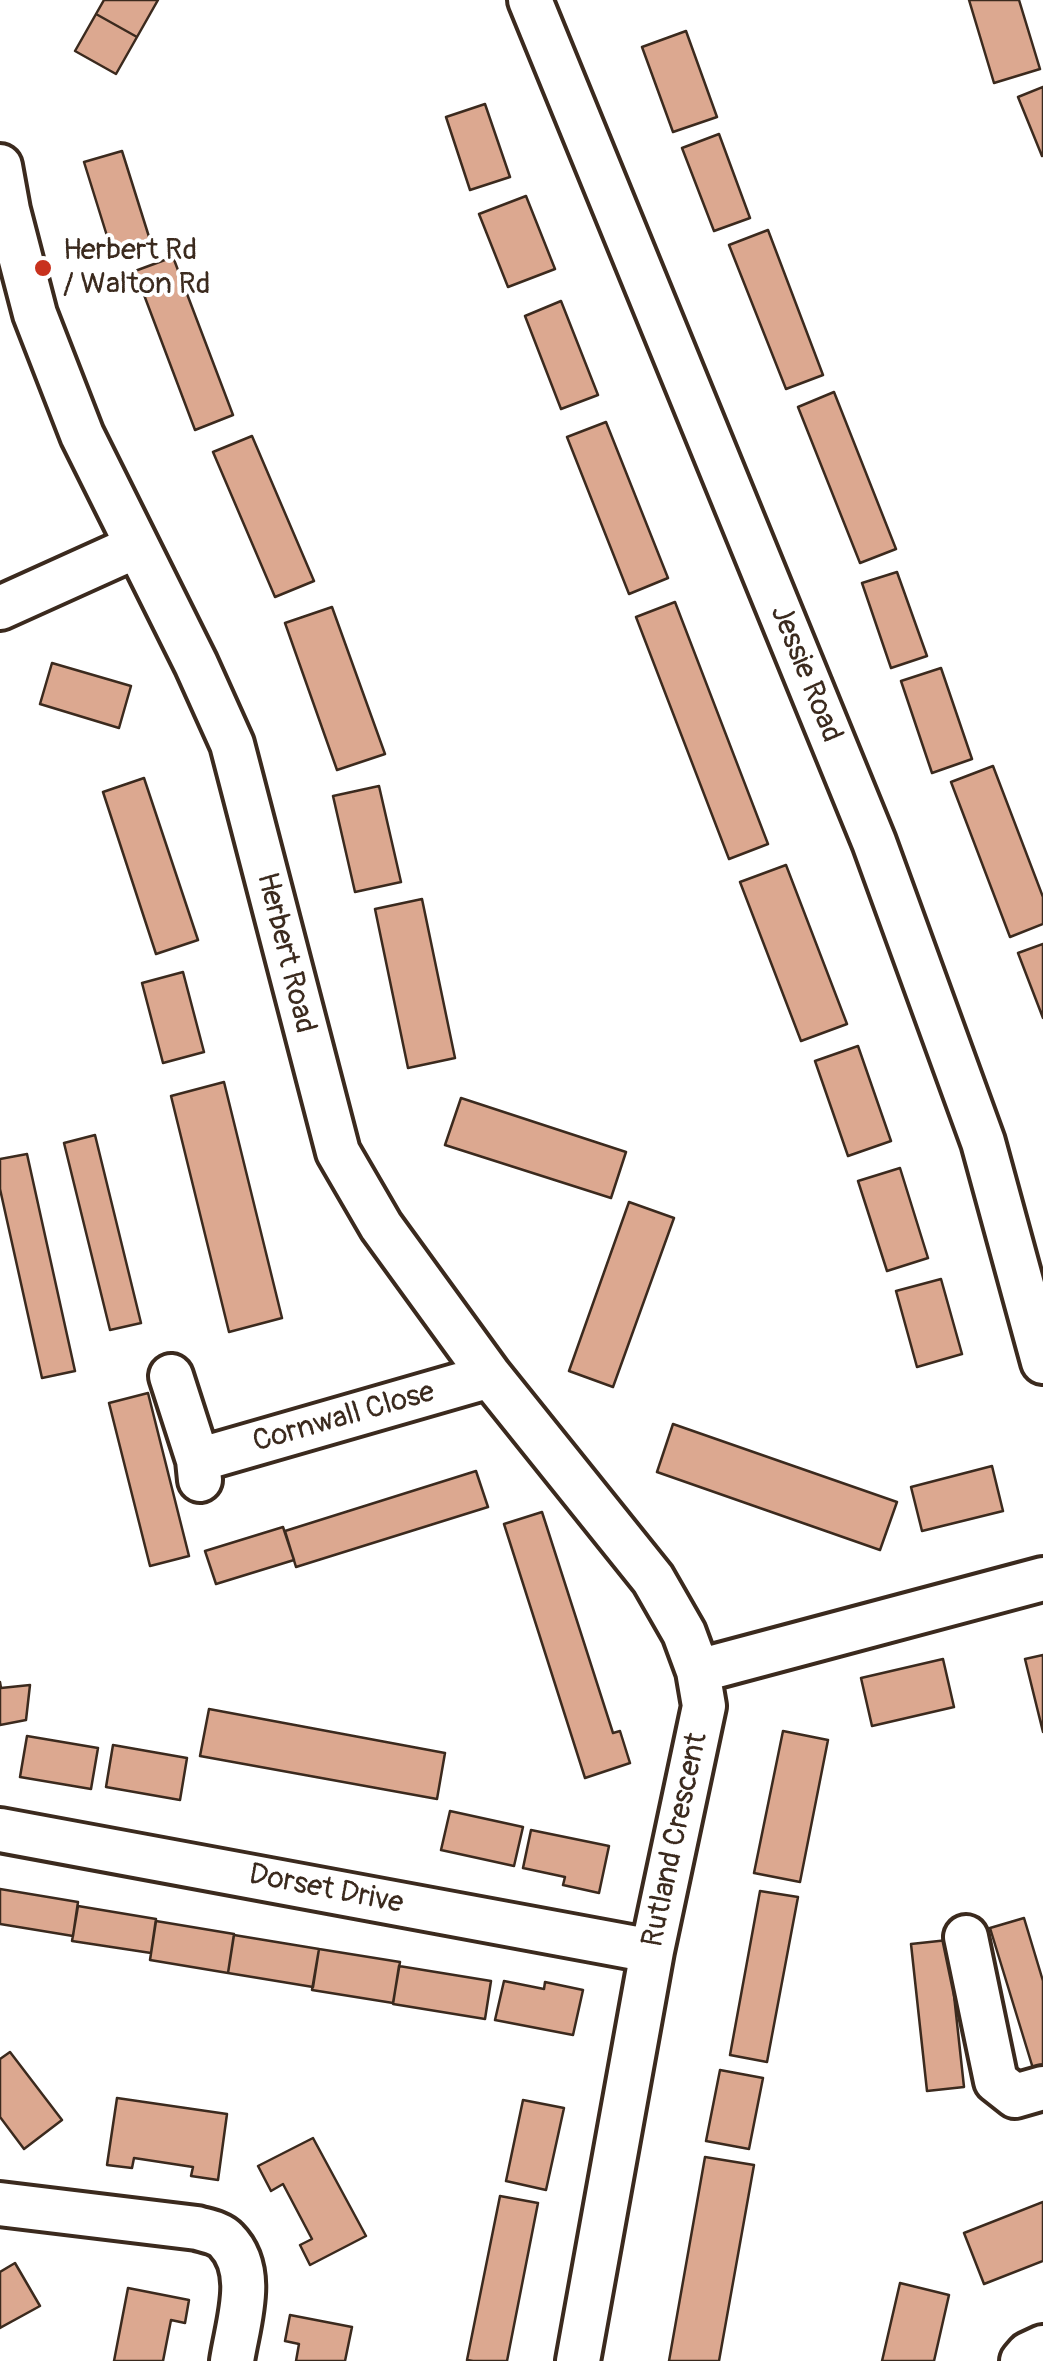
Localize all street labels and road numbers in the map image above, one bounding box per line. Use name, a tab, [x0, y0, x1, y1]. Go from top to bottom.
street label: Jessie Road	[761, 600, 849, 748]
street label: Herbert Road	[248, 869, 322, 1037]
street label: Cornwall Close	[249, 1375, 439, 1461]
street label: Rutland Crescent	[636, 1730, 716, 1950]
street label: Dorset Drive	[246, 1857, 406, 1923]

